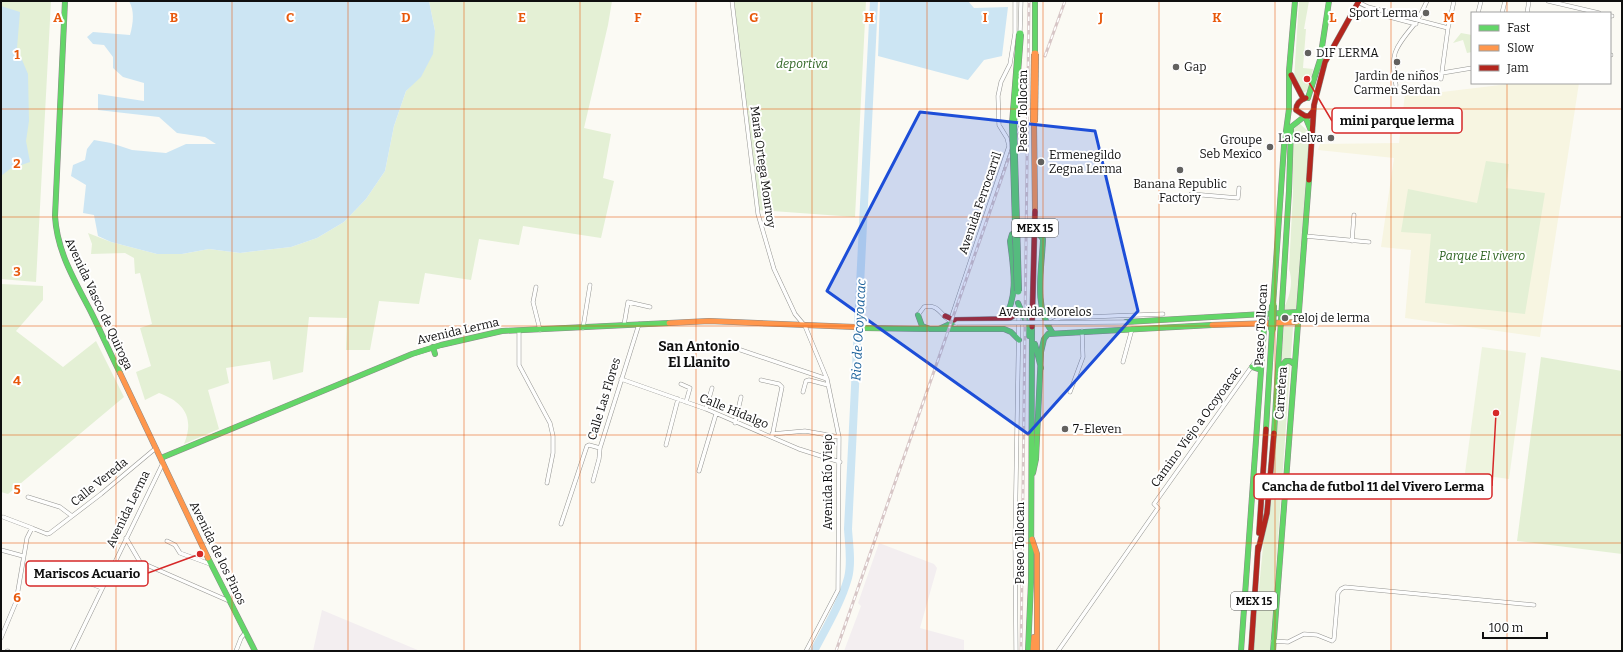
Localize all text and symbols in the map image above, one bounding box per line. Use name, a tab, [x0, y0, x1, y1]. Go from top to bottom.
place label: Sport Lerma	[1349, 6, 1418, 20]
marker: Sport Lerma	[1421, 8, 1431, 18]
text: A	[53, 10, 63, 25]
text: B	[170, 10, 178, 25]
text: C	[286, 10, 294, 25]
text: D	[401, 10, 411, 25]
text: E	[518, 10, 526, 25]
text: F	[634, 10, 642, 25]
text: G	[749, 10, 759, 25]
text: H	[864, 10, 874, 25]
text: I	[983, 10, 988, 25]
text: J	[1098, 10, 1104, 25]
text: K	[1212, 10, 1222, 25]
text: L	[1329, 10, 1337, 25]
text: M	[1443, 10, 1455, 25]
legend	[1471, 12, 1611, 84]
text: Fast	[1507, 21, 1531, 35]
text: Slow	[1507, 41, 1534, 55]
place label: DIF LERMA	[1316, 46, 1379, 60]
text: 1	[14, 47, 20, 62]
marker: DIF LERMA	[1303, 48, 1313, 58]
park label: deportiva	[776, 57, 828, 71]
marker: Jardin de niños Carmen Serdan	[1392, 57, 1402, 67]
place label: Gap	[1184, 60, 1206, 74]
text: Jam	[1506, 61, 1529, 75]
marker: Gap	[1171, 62, 1181, 72]
street label: Paseo Tollocan	[1016, 69, 1030, 152]
place label: Jardin de niños Carmen Serdan	[1354, 69, 1441, 97]
street label: María Ortega Monrroy	[748, 105, 779, 230]
callout: mini parque lerma	[1332, 108, 1462, 133]
text: mini parque lerma	[1340, 113, 1455, 128]
place label: La Selva	[1278, 131, 1323, 145]
place label: Groupe Seb Mexico	[1200, 133, 1262, 161]
marker: La Selva	[1326, 133, 1336, 143]
marker: Groupe Seb Mexico	[1265, 142, 1275, 152]
place label: Ermenegildo Zegna Lerma	[1049, 148, 1123, 176]
street label: Avenida Ferrocarril	[956, 149, 1004, 256]
text: 2	[13, 156, 21, 171]
marker: Ermenegildo Zegna Lerma	[1036, 157, 1046, 167]
marker: Banana Republic Factory	[1175, 165, 1185, 175]
place label: Banana Republic Factory	[1133, 177, 1227, 205]
road number: MEX 15	[1012, 219, 1058, 237]
street label: Avenida Vasco de Quiroga	[62, 236, 136, 372]
park label: Parque El vivero	[1439, 249, 1525, 263]
text: 3	[13, 264, 21, 279]
water label: Rio de Ocoyoacac	[848, 278, 869, 381]
street label: Paseo Tollocan	[1252, 283, 1270, 366]
street label: Avenida Morelos	[999, 305, 1092, 319]
place label: reloj de lerma	[1293, 311, 1370, 325]
marker: reloj de lerma	[1280, 313, 1290, 323]
street label: Avenida Lerma	[416, 315, 501, 347]
district label: San Antonio El Llanito	[658, 338, 740, 371]
street label: Calle Las Flores	[585, 356, 623, 442]
street label: Camino Viejo a Ocoyoacac	[1148, 364, 1244, 490]
street label: Carretera	[1272, 366, 1290, 420]
text: 4	[13, 373, 21, 388]
street label: Calle Hidalgo	[697, 391, 771, 431]
place label: 7-Eleven	[1073, 422, 1122, 436]
marker: 7-Eleven	[1060, 424, 1070, 434]
street label: Avenida Río Viejo	[821, 434, 835, 530]
street label: Calle Vereda	[68, 455, 131, 509]
street label: Avenida Lerma	[103, 468, 153, 550]
callout: Cancha de futbol 11 del Vivero Lerma	[1254, 474, 1492, 499]
text: Cancha de futbol 11 del Vivero Lerma	[1262, 479, 1485, 494]
text: 5	[13, 482, 21, 497]
street label: Avenida de los Pinos	[187, 499, 249, 607]
street label: Paseo Tollocan	[1013, 501, 1027, 584]
callout: Mariscos Acuario	[26, 561, 148, 586]
text: Mariscos Acuario	[34, 566, 141, 581]
text: 6	[13, 590, 21, 605]
road number: MEX 15	[1231, 592, 1277, 610]
scale bar	[1483, 614, 1547, 640]
text: 100 m	[1489, 621, 1524, 635]

